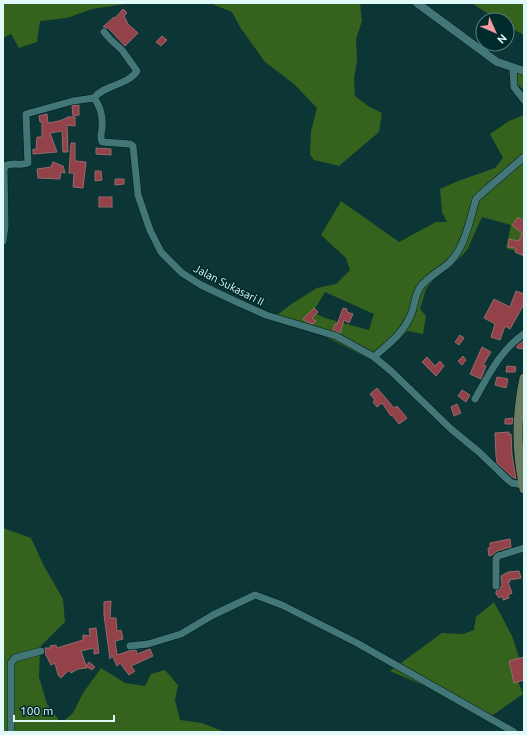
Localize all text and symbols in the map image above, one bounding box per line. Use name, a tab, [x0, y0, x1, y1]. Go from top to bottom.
north arrow	[475, 12, 515, 52]
text: N	[495, 32, 509, 46]
street label: Jalan Sukasari II	[192, 262, 266, 308]
scale bar	[14, 697, 114, 723]
text: 100 m	[20, 704, 53, 717]

